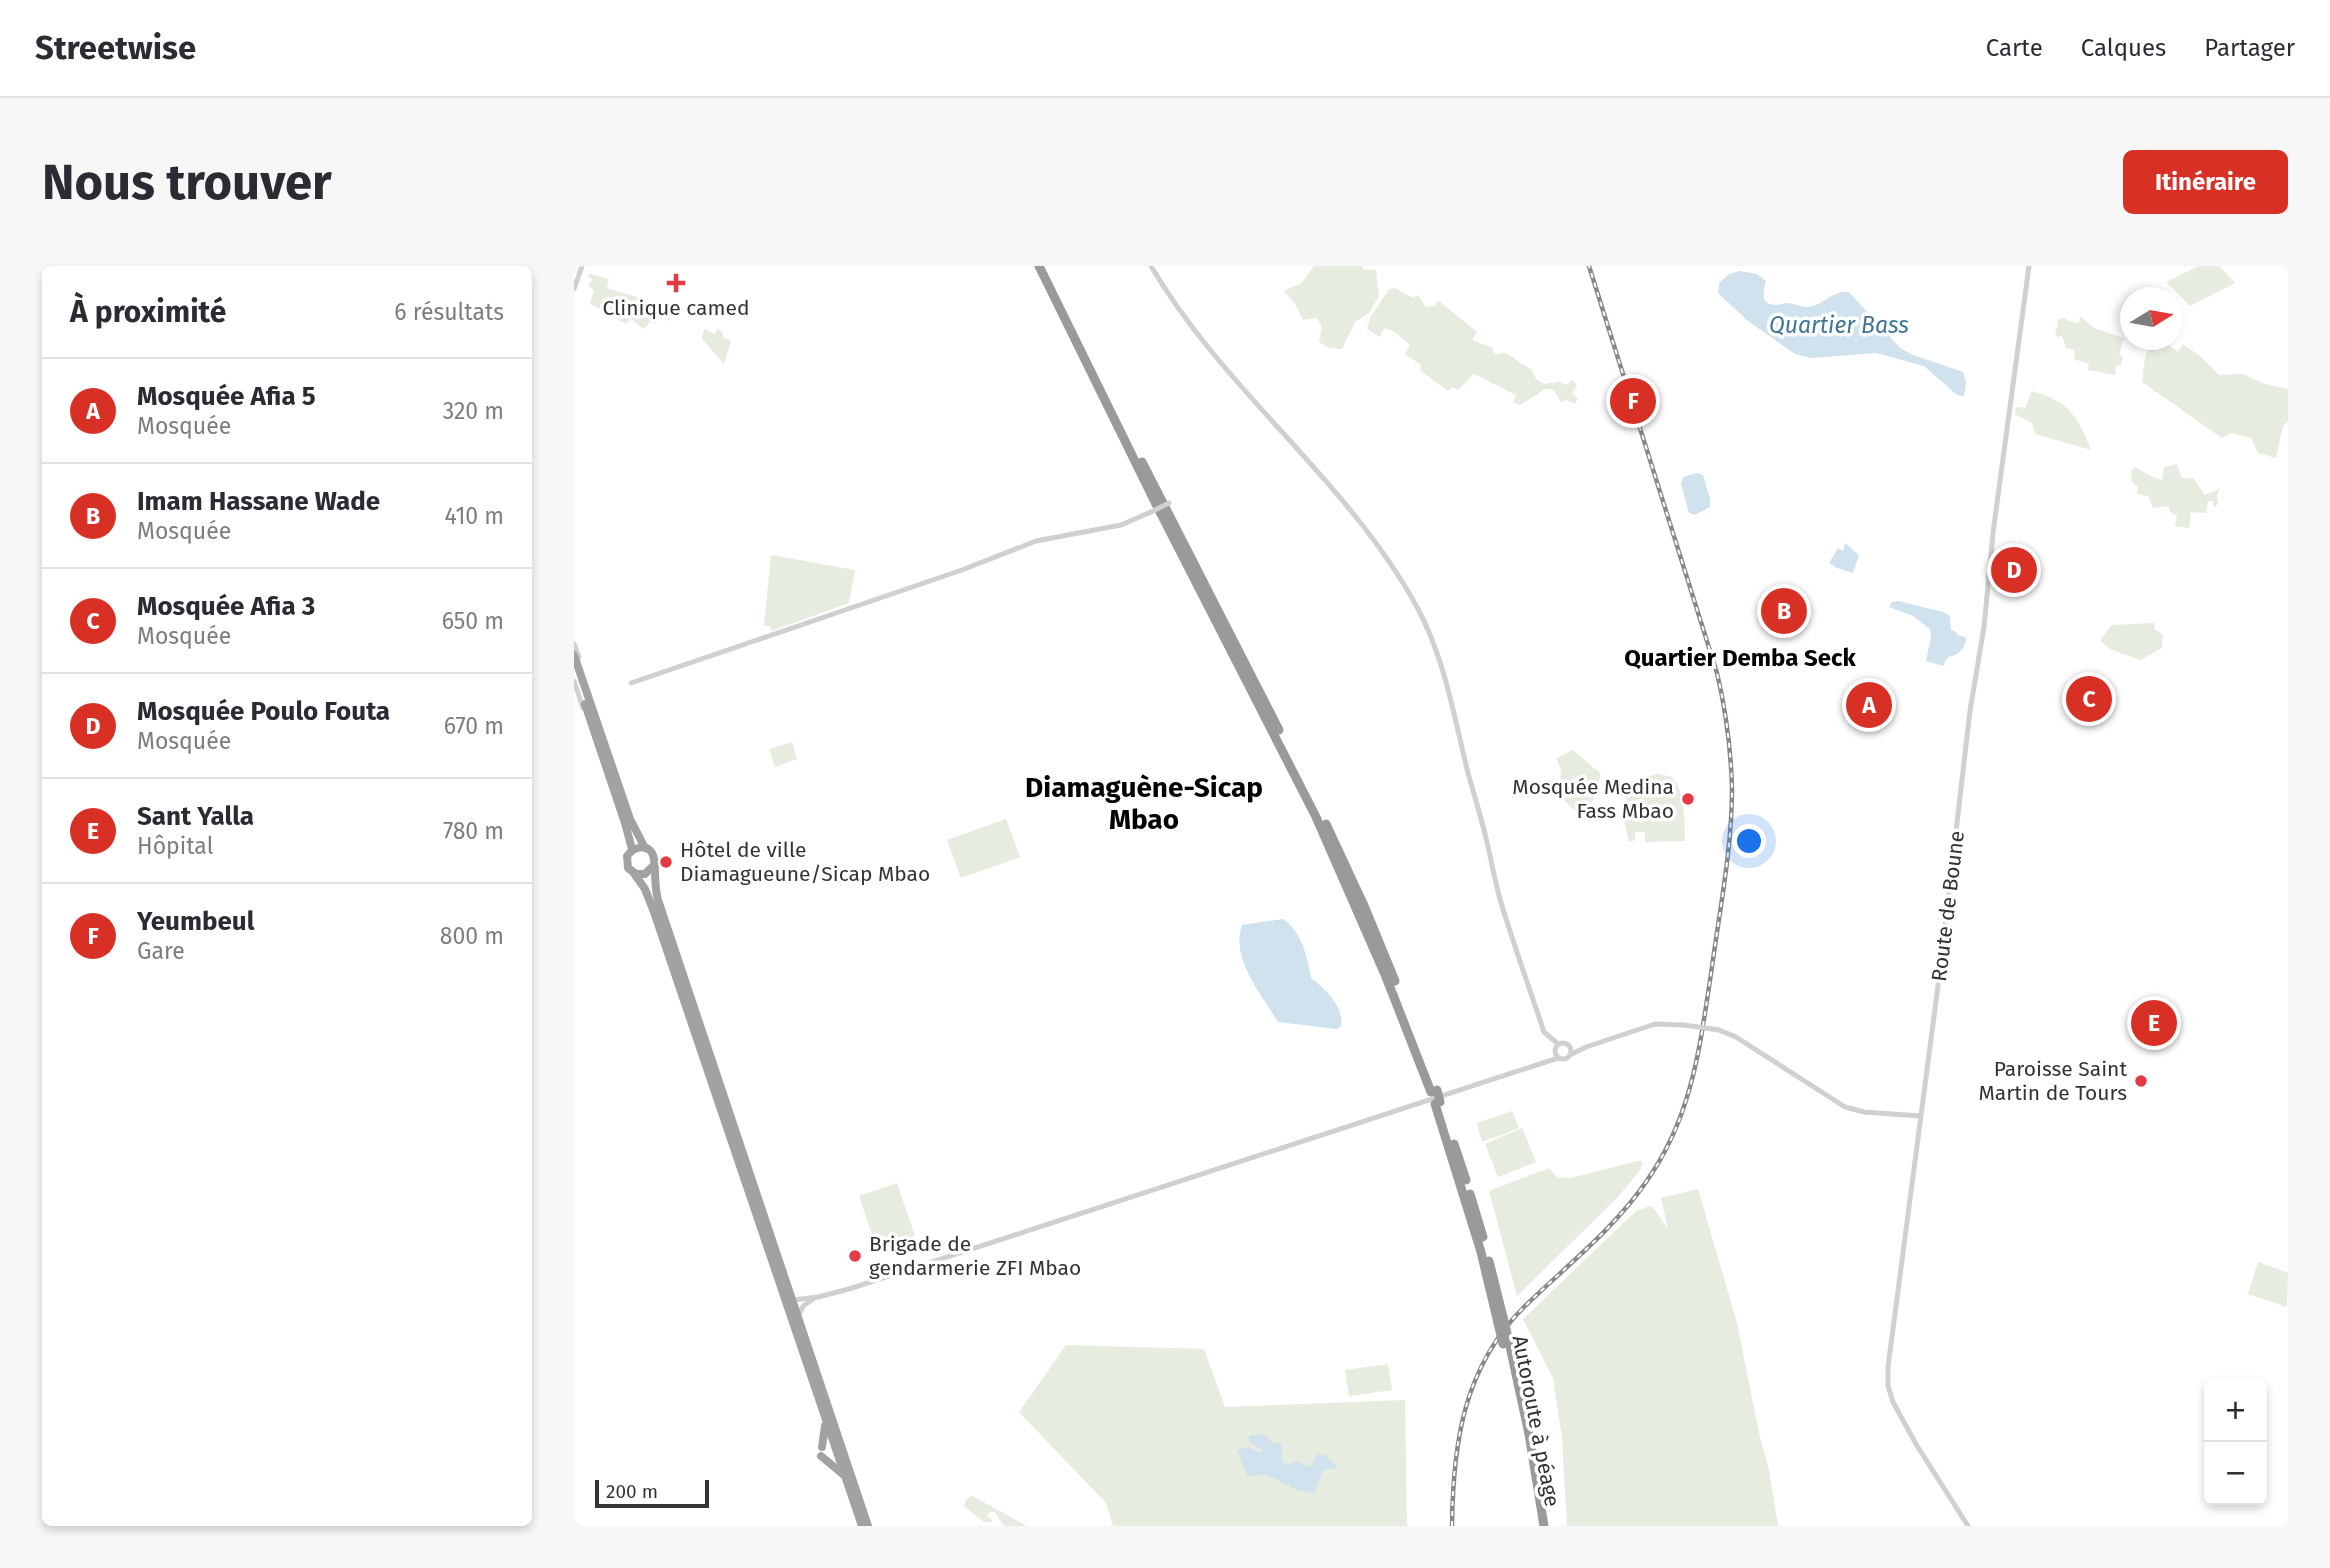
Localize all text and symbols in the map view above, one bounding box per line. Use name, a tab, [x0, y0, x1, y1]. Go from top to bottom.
text: Streetwise	[35, 28, 196, 68]
text: Carte	[1986, 34, 2043, 62]
text: Calques	[2081, 34, 2166, 62]
text: Partager	[2204, 34, 2295, 62]
button: Itinéraire	[2123, 150, 2288, 214]
text: Nous trouver	[42, 153, 332, 212]
marker: Clinique camed	[666, 273, 686, 293]
north arrow	[2120, 287, 2183, 350]
text: À proximité	[70, 294, 226, 330]
place label: Clinique camed	[603, 295, 749, 321]
text: 6 résultats	[394, 298, 504, 326]
water label: Quartier Bass	[1769, 311, 1909, 339]
pin: F	[1610, 375, 1656, 427]
text: Mosquée Afia 5	[137, 381, 316, 412]
text: A	[86, 397, 100, 425]
text: 320 m	[443, 397, 504, 425]
text: Mosquée	[137, 412, 231, 440]
text: Imam Hassane Wade	[137, 486, 380, 517]
text: B	[86, 502, 100, 530]
text: 410 m	[444, 502, 504, 530]
text: Mosquée	[137, 517, 231, 545]
pin: D	[1991, 544, 2037, 596]
pin: B	[1761, 585, 1807, 637]
text: Mosquée Afia 3	[137, 591, 315, 622]
text: C	[86, 607, 100, 635]
text: 650 m	[442, 607, 504, 635]
text: Mosquée	[137, 622, 231, 650]
district label: Quartier Demba Seck	[1624, 644, 1856, 672]
pin: C	[2066, 673, 2112, 725]
pin: A	[1846, 679, 1892, 731]
text: Mosquée Poulo Fouta	[137, 696, 390, 727]
text: D	[86, 712, 100, 740]
text: 670 m	[444, 712, 504, 740]
text: Mosquée	[137, 727, 231, 755]
district label: Diamaguène-Sicap Mbao	[1025, 771, 1263, 836]
place label: Mosquée Medina Fass Mbao	[1512, 774, 1674, 824]
marker: Mosquée Medina Fass Mbao	[1680, 791, 1696, 807]
text: Sant Yalla	[137, 801, 254, 832]
text: E	[87, 817, 99, 845]
text: 780 m	[443, 817, 504, 845]
your location	[1732, 824, 1766, 858]
street label: Route de Boune	[1926, 829, 1970, 983]
text: Hôpital	[137, 832, 213, 860]
place label: Hôtel de ville Diamagueune/Sicap Mbao	[680, 837, 930, 887]
marker: Hôtel de ville Diamagueune/Sicap Mbao	[658, 854, 674, 870]
text: Yeumbeul	[137, 906, 254, 937]
text: F	[87, 922, 99, 950]
text: 800 m	[440, 922, 504, 950]
text: Gare	[137, 937, 185, 965]
pin: E	[2131, 997, 2177, 1049]
place label: Paroisse Saint Martin de Tours	[1978, 1056, 2127, 1106]
marker: Paroisse Saint Martin de Tours	[2133, 1073, 2149, 1089]
place label: Brigade de gendarmerie ZFI Mbao	[869, 1231, 1081, 1281]
marker: Brigade de gendarmerie ZFI Mbao	[847, 1248, 863, 1264]
street label: Autoroute à péage	[1507, 1333, 1565, 1509]
map controls	[2204, 1379, 2267, 1505]
button: +	[2204, 1379, 2267, 1442]
button: −	[2204, 1442, 2267, 1505]
scale bar	[595, 1477, 709, 1509]
text: 200 m	[606, 1480, 658, 1503]

